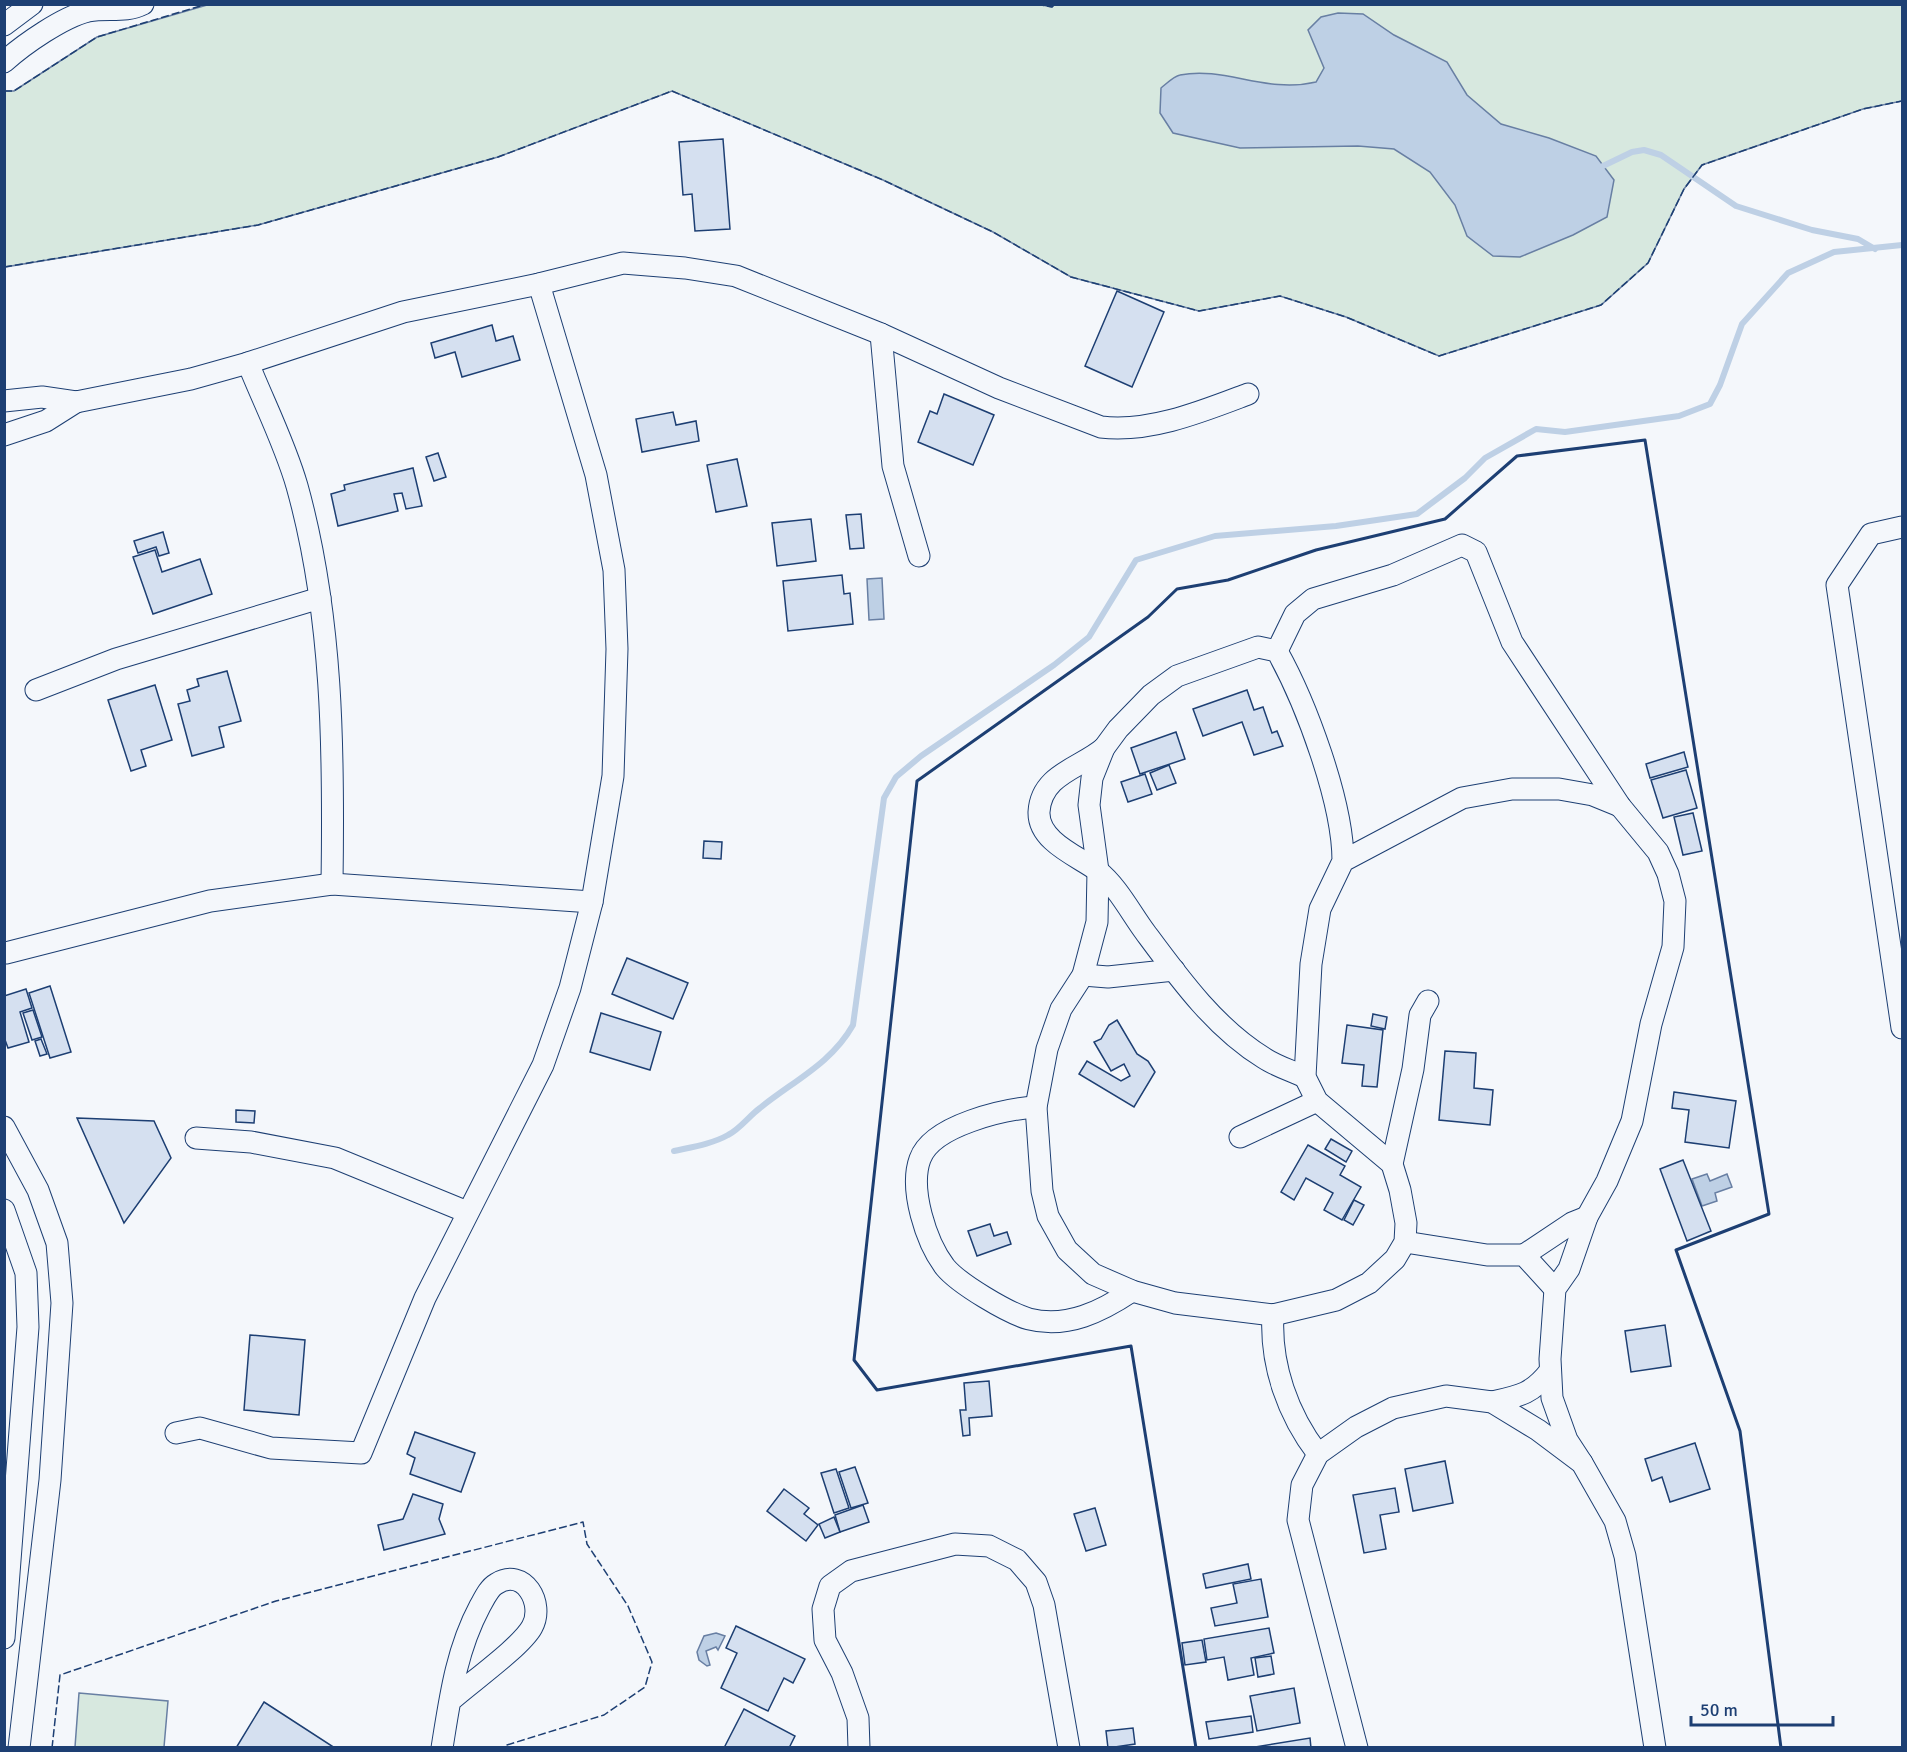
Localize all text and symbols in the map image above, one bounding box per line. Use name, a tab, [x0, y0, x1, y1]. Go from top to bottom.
scale bar	[1691, 1689, 1834, 1727]
text: 50 m	[1700, 1699, 1738, 1721]

